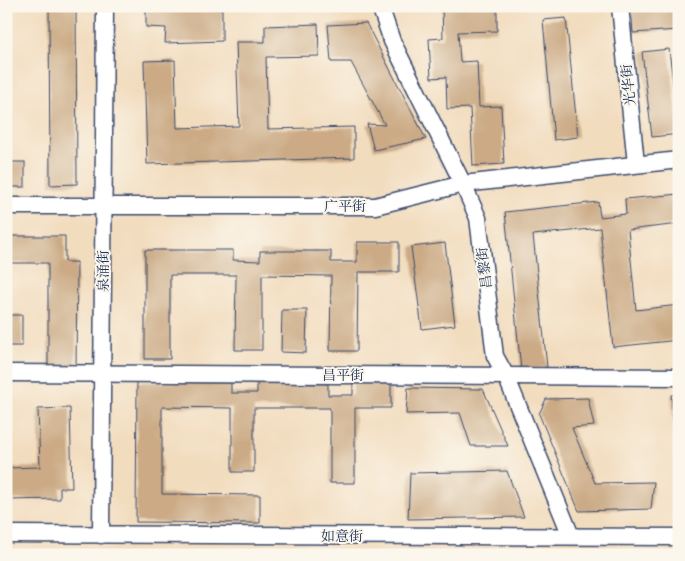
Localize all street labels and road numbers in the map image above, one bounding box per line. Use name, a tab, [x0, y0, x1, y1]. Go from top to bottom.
street label: 光华街	[617, 63, 639, 107]
street label: 广平街	[324, 197, 366, 215]
street label: 昌黎街	[473, 246, 495, 290]
street label: 泉涌街	[94, 250, 112, 292]
street label: 昌平街	[322, 366, 364, 384]
street label: 如意街	[321, 527, 363, 545]

